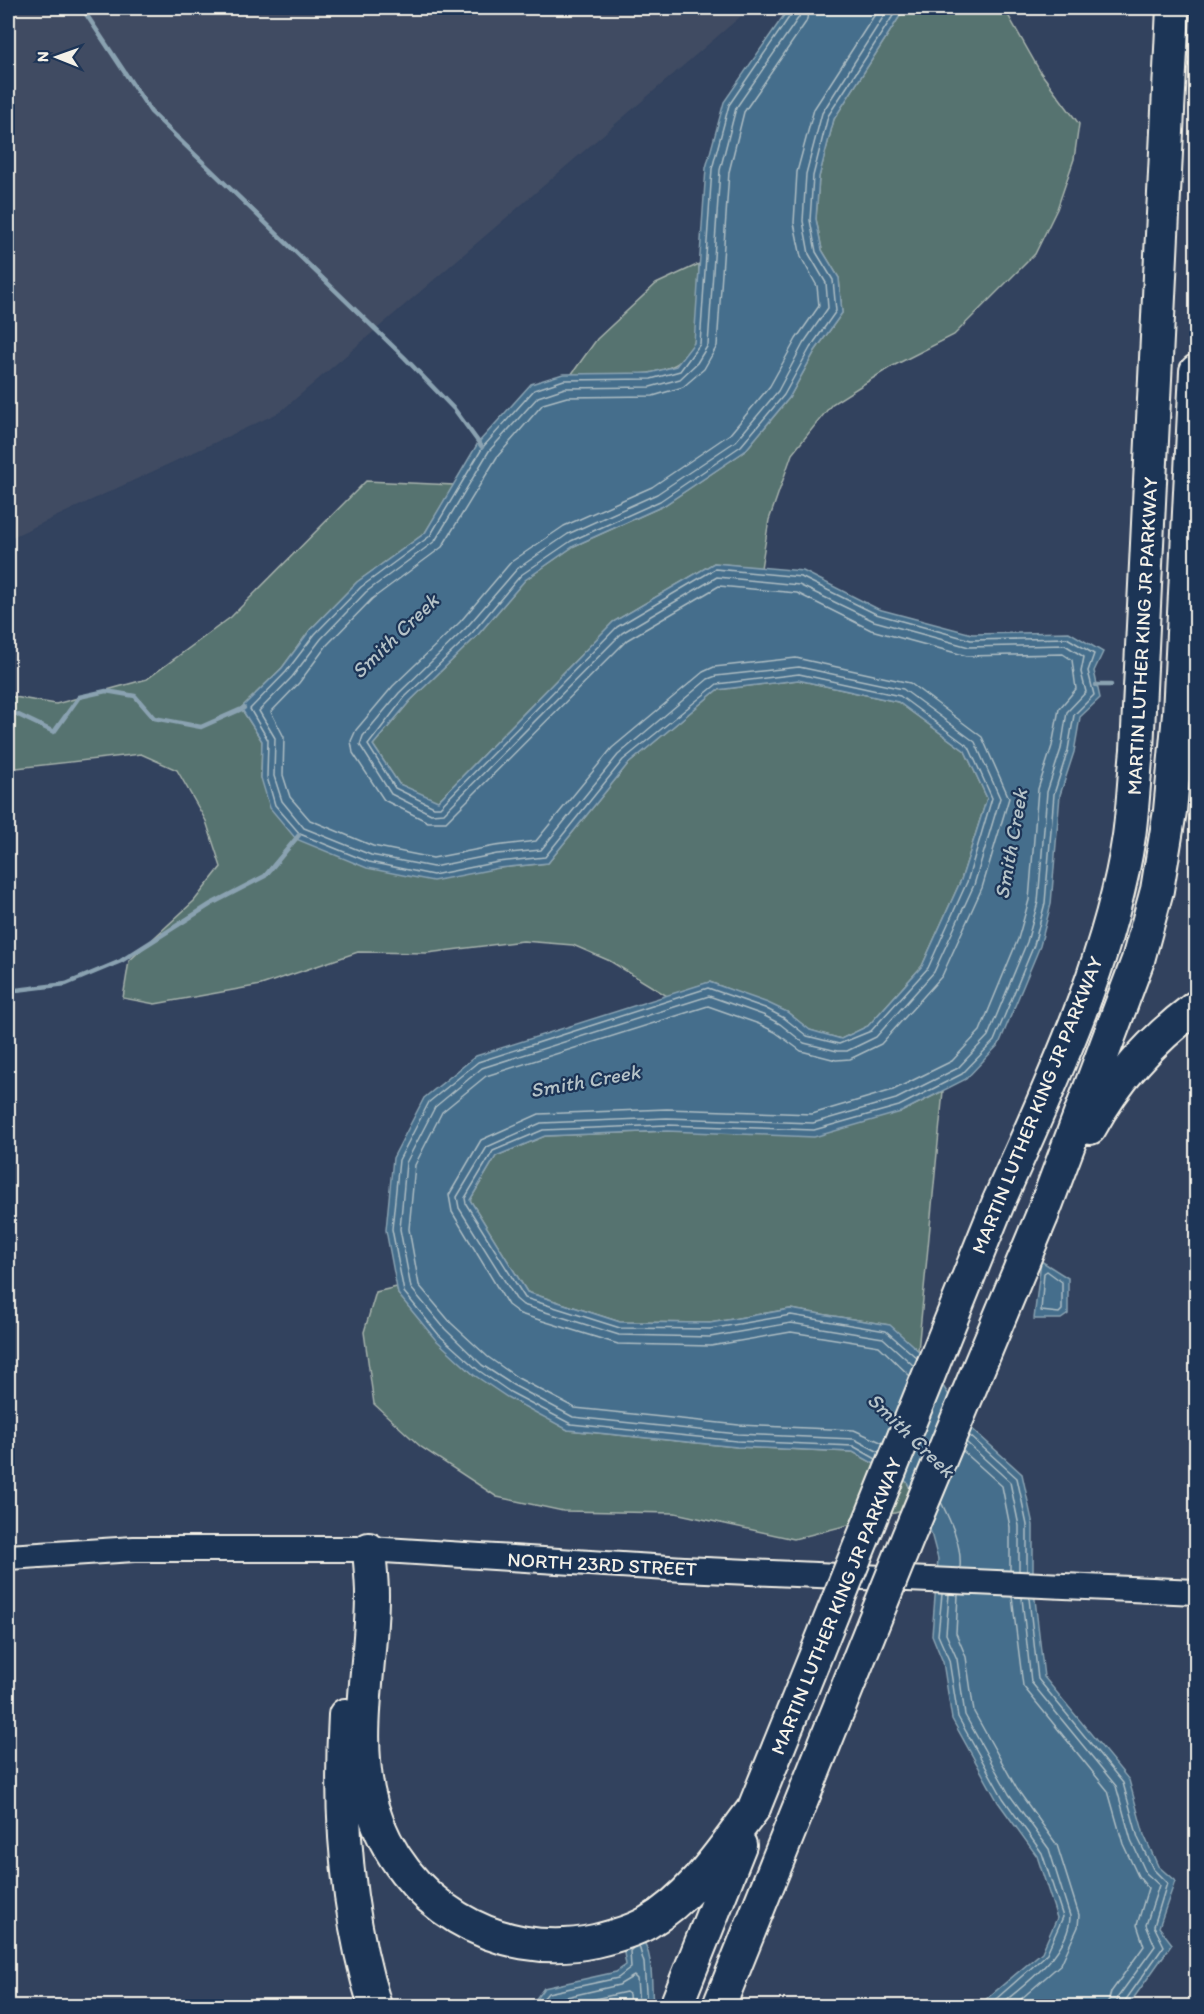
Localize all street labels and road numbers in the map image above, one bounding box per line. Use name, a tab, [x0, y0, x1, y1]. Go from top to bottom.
street label: MARTIN LUTHER KING JR PARKWAY	[1122, 476, 1162, 796]
street label: MARTIN LUTHER KING JR PARKWAY	[966, 952, 1108, 1257]
street label: MARTIN LUTHER KING JR PARKWAY	[765, 1453, 907, 1758]
street label: NORTH 23RD STREET	[507, 1547, 697, 1581]

